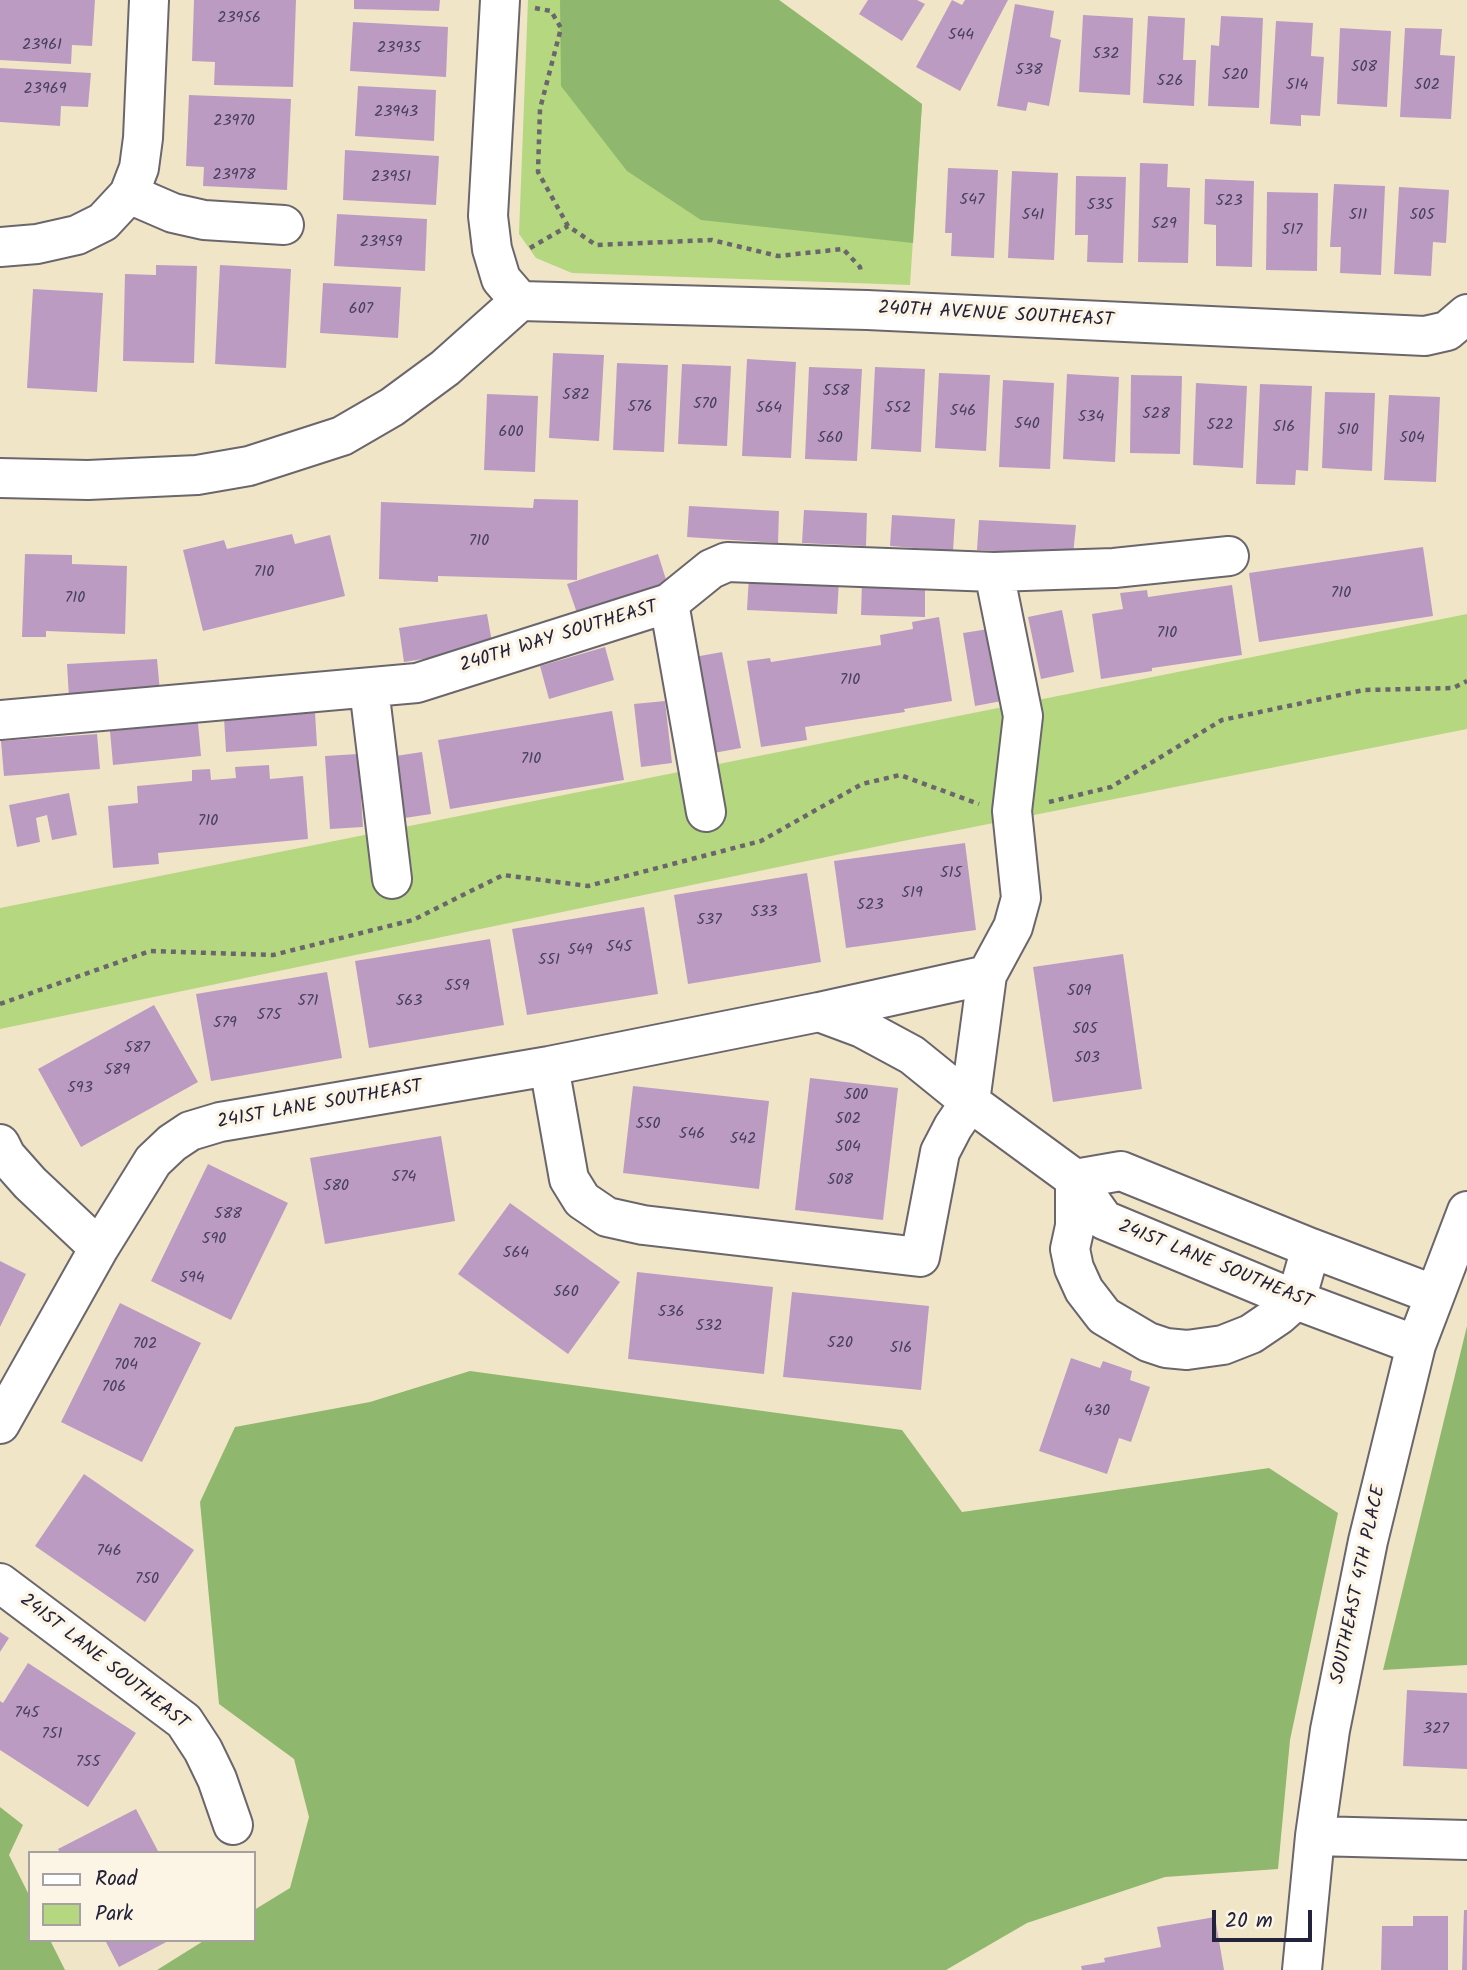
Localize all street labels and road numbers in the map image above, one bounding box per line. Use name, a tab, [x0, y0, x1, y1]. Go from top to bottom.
street label: 240TH AVENUE SOUTHEAST	[877, 298, 1115, 334]
street label: 240TH WAY SOUTHEAST	[457, 597, 661, 679]
street label: 241ST LANE SOUTHEAST	[216, 1077, 424, 1135]
street label: 241ST LANE SOUTHEAST	[1114, 1217, 1316, 1315]
street label: SOUTHEAST 4TH PLACE	[1328, 1484, 1392, 1686]
street label: 241ST LANE SOUTHEAST	[14, 1590, 192, 1736]

